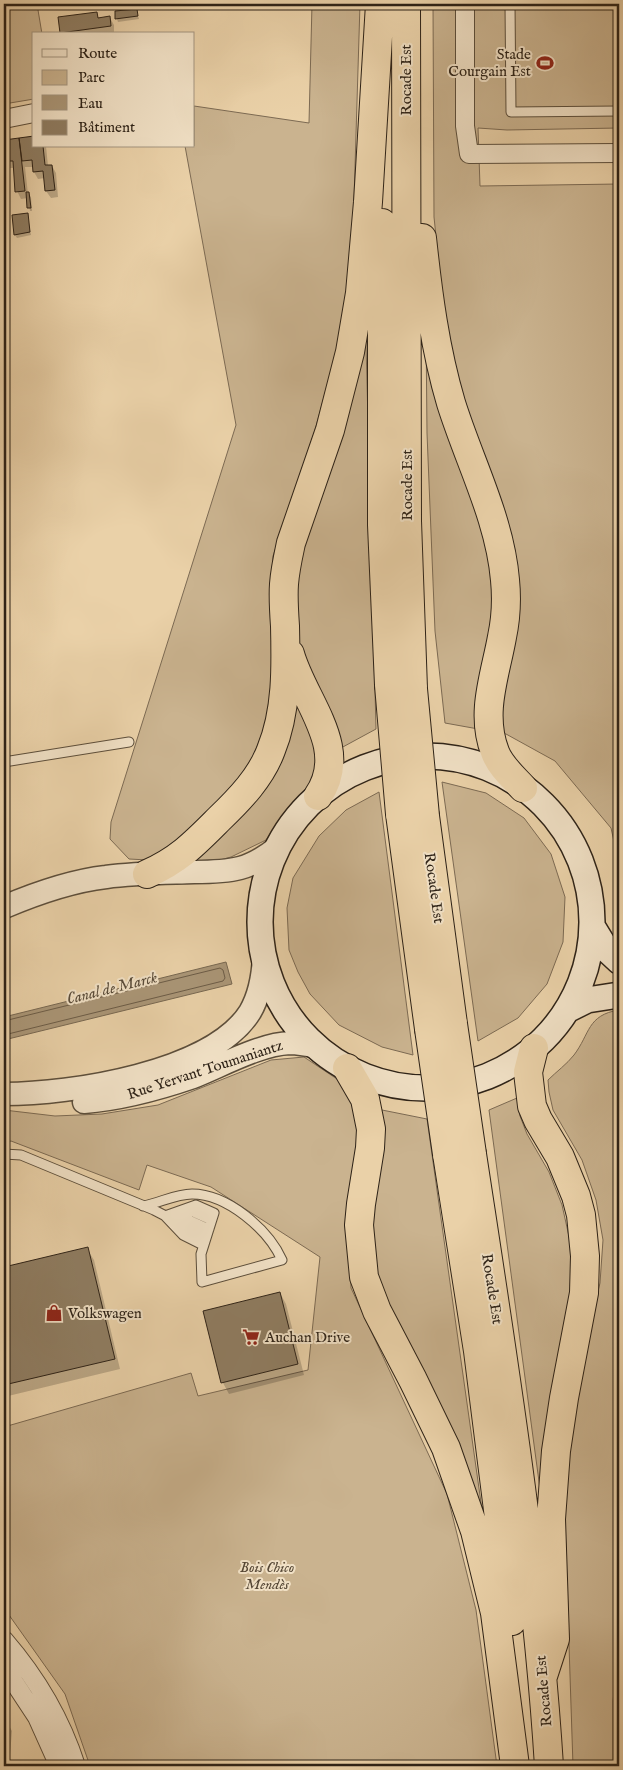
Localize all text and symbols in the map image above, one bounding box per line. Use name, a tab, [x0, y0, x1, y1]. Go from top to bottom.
legend	[32, 32, 195, 148]
text: Route	[78, 44, 117, 63]
street label: Rocade Est	[397, 44, 416, 116]
place label: Stade Courgain Est	[448, 45, 531, 81]
sports icon: Stade Courgain Est	[535, 53, 555, 73]
text: Parc	[78, 68, 105, 87]
text: Eau	[78, 94, 103, 113]
text: Bâtiment	[78, 118, 135, 137]
street label: Rocade Est	[398, 449, 417, 521]
street label: Rocade Est	[420, 851, 448, 925]
water label: Canal de Marck	[64, 968, 160, 1010]
street label: Rue Yervant Toumaniantz	[125, 1036, 285, 1104]
street label: Rocade Est	[477, 1252, 507, 1326]
shop icon: Volkswagen	[44, 1303, 64, 1323]
place label: Volkswagen	[67, 1304, 142, 1323]
supermarket icon: Auchan Drive	[241, 1327, 261, 1347]
place label: Auchan Drive	[264, 1328, 350, 1347]
park label: Bois Chico Mendès	[240, 1558, 294, 1594]
street label: Rocade Est	[531, 1655, 557, 1727]

